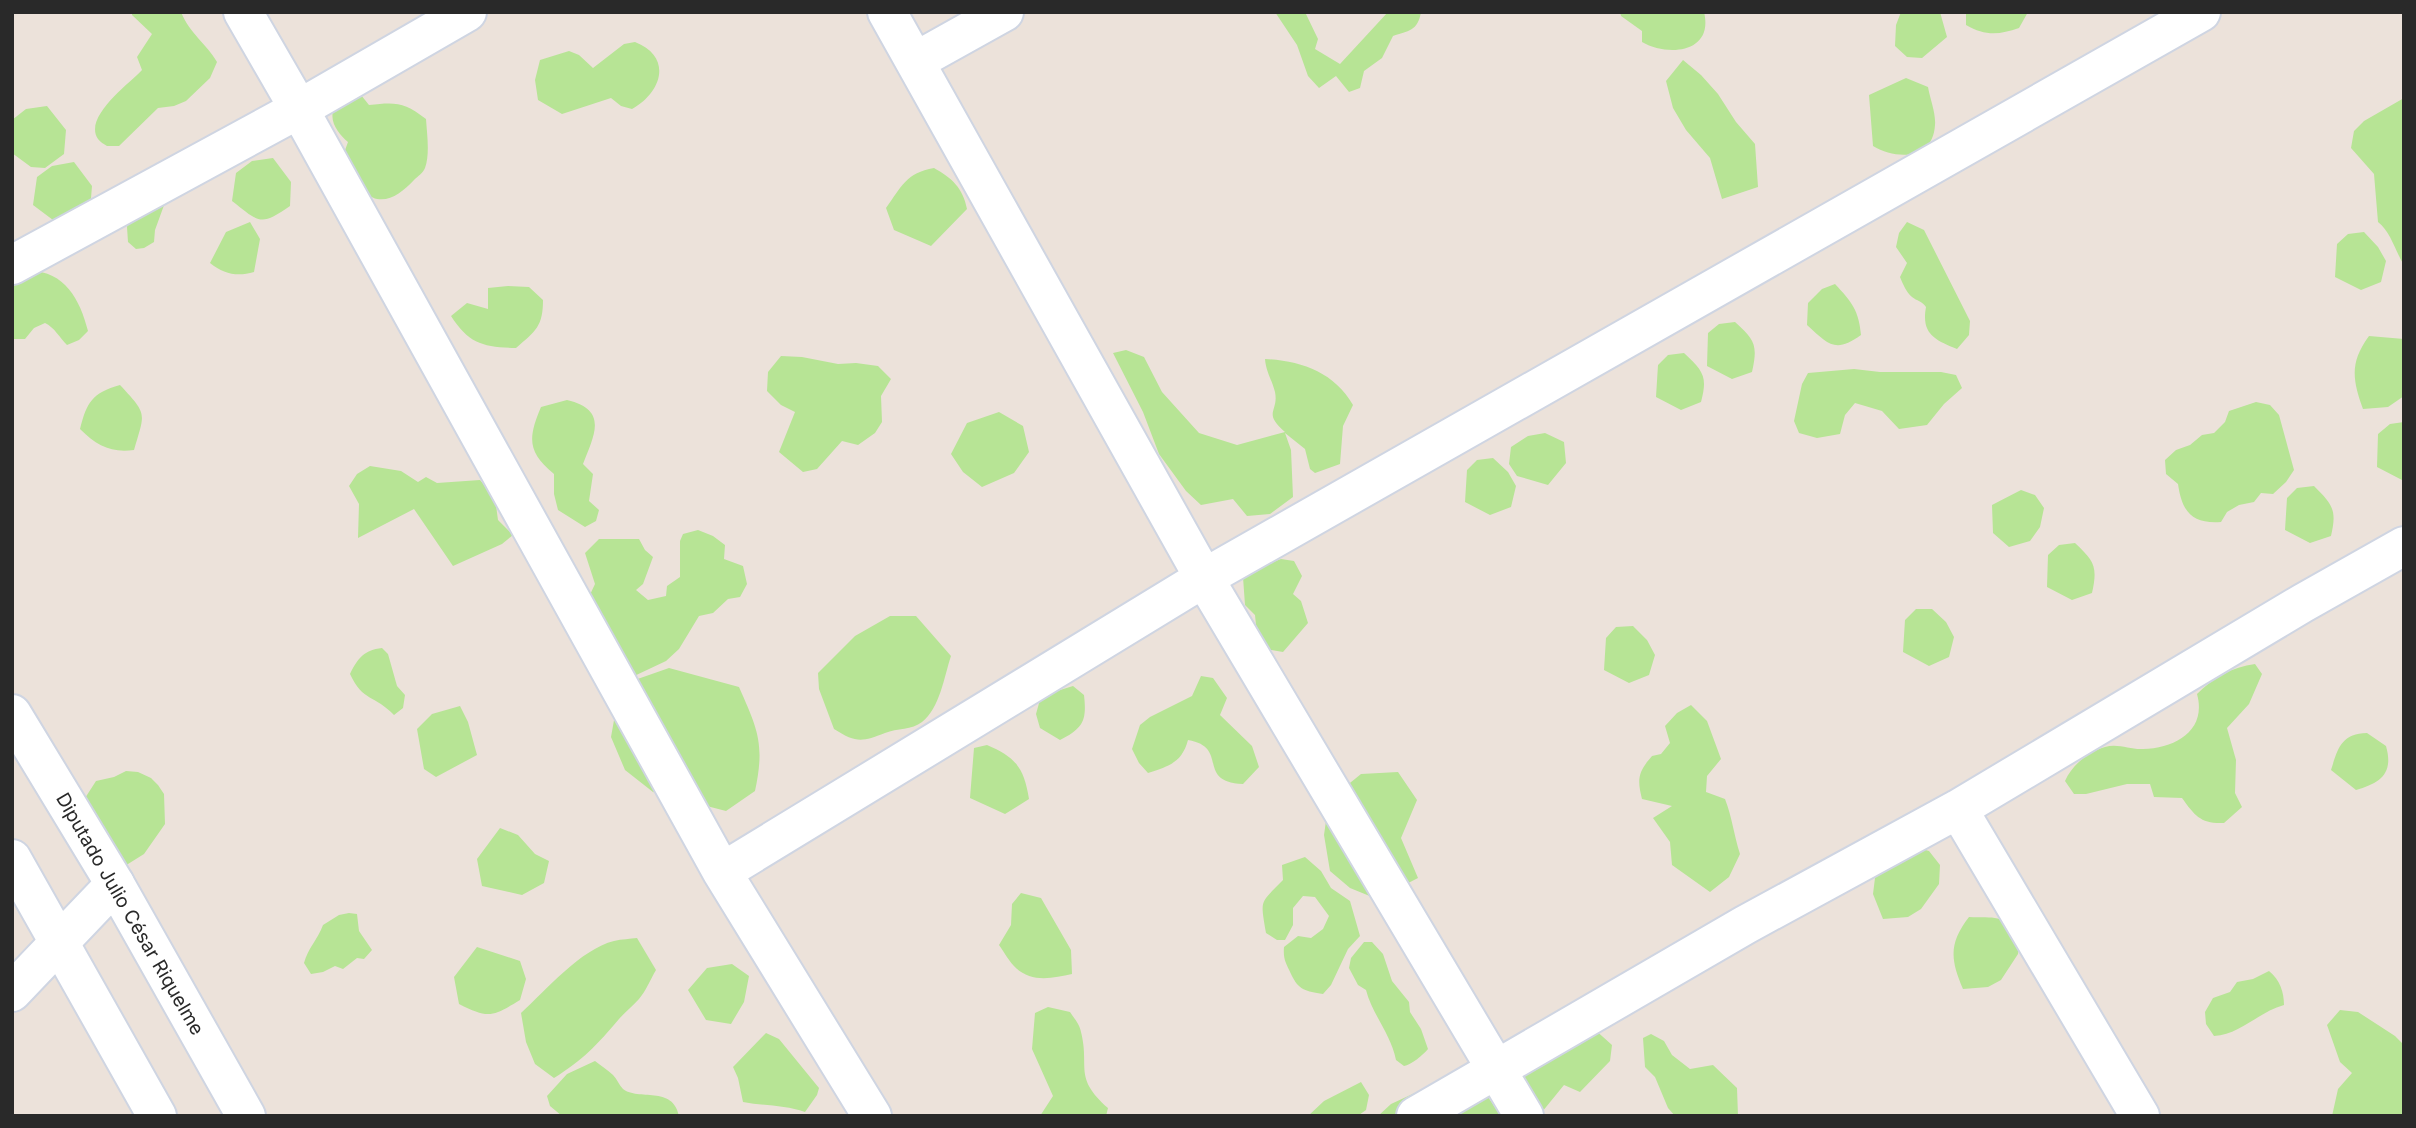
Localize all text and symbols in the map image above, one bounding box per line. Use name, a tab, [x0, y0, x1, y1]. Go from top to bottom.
street label: Diputado Julio César Riquelme	[51, 789, 209, 1039]

